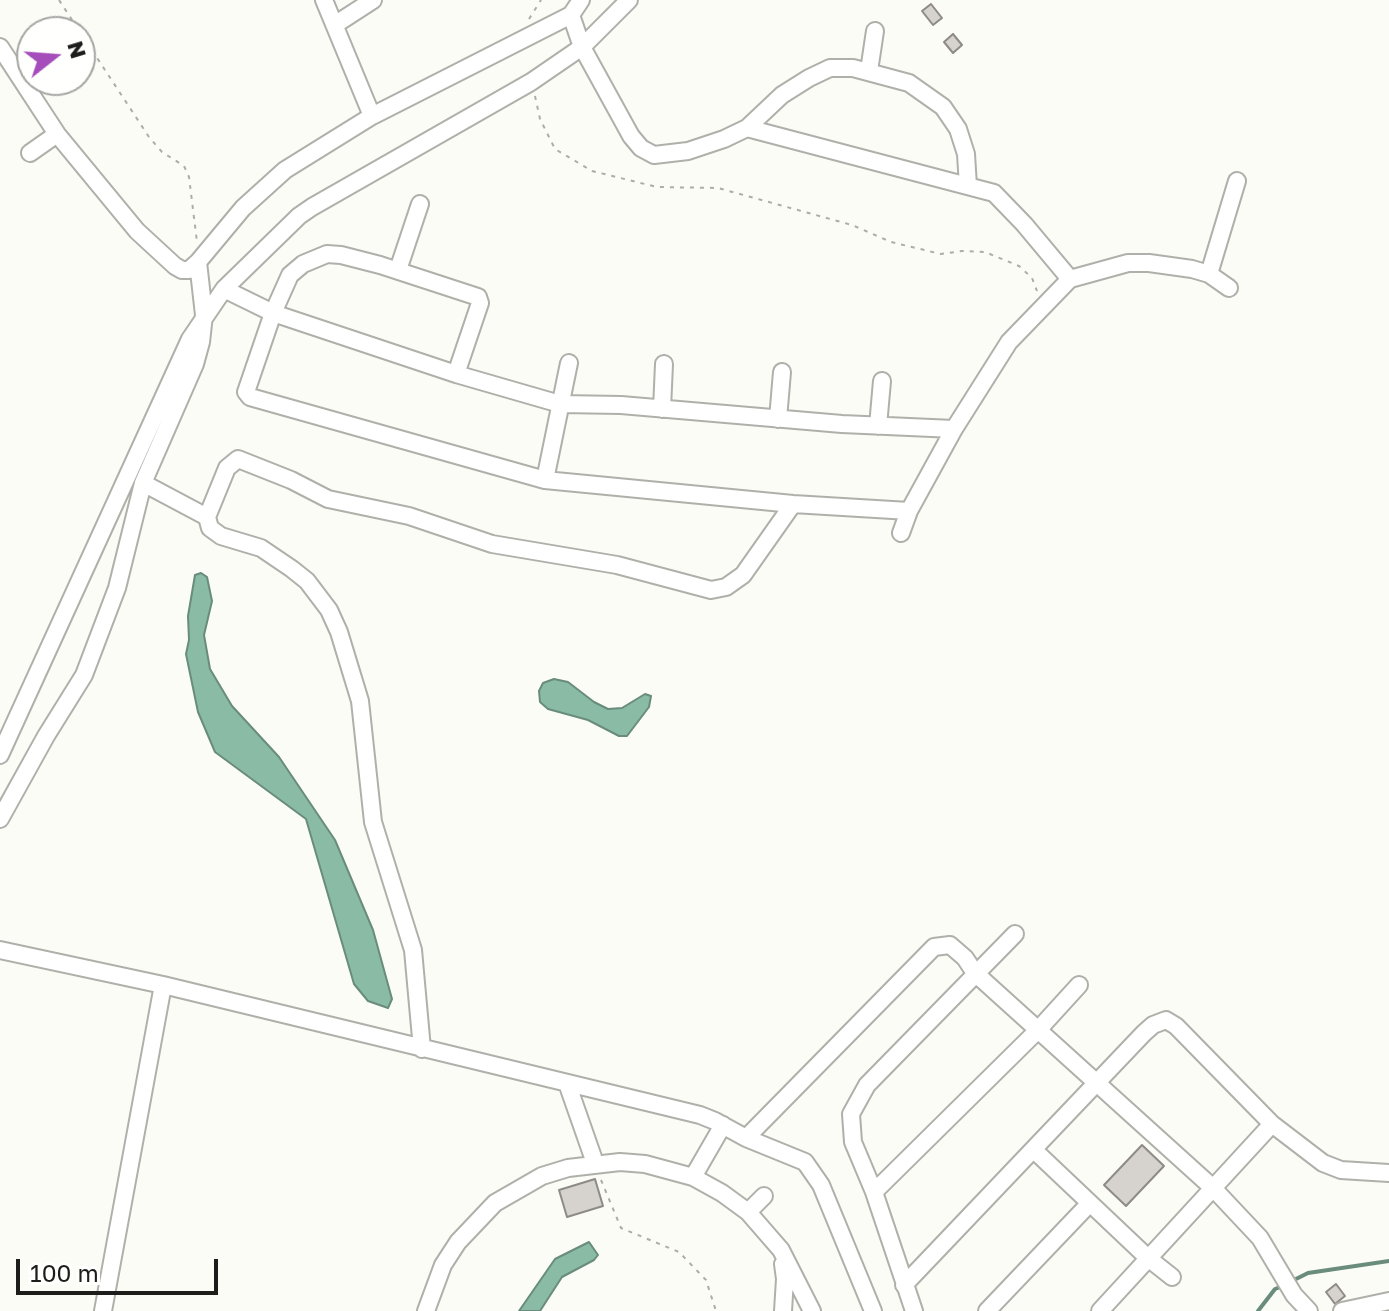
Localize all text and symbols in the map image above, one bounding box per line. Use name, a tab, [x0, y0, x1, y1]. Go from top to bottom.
north arrow	[16, 16, 96, 96]
text: N	[62, 37, 93, 61]
scale bar	[20, 1243, 222, 1293]
text: 100 m	[30, 1258, 99, 1287]

